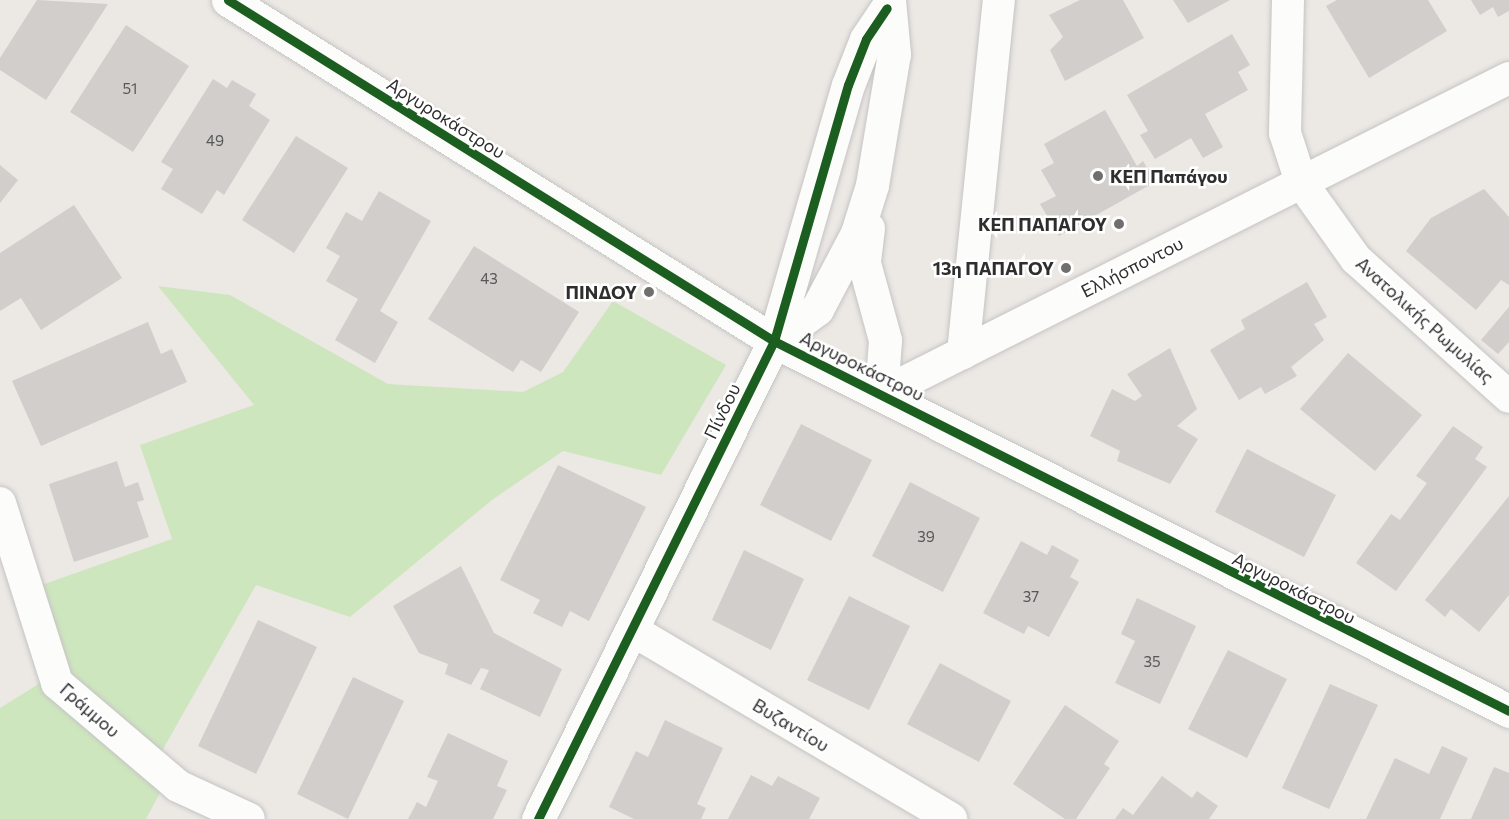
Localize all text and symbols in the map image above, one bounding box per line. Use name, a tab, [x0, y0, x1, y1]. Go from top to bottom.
street label: Αργυροκάστρου	[383, 73, 509, 163]
house number: 51	[122, 80, 138, 98]
house number: 49	[206, 132, 224, 150]
place label: ΚΕΠ Παπάγου	[1110, 165, 1228, 187]
marker: ΚΕΠ Παπάγου	[1091, 169, 1105, 183]
place label: ΚΕΠ ΠΑΠΑΓΟΥ	[978, 213, 1107, 235]
marker: ΚΕΠ ΠΑΠΑΓΟΥ	[1112, 217, 1126, 231]
street label: Ελλήσποντου	[1077, 232, 1187, 302]
street label: Ανατολικής Ρωμυλίας	[1352, 252, 1498, 388]
place label: 13η ΠΑΠΑΓΟΥ	[933, 257, 1054, 279]
marker: 13η ΠΑΠΑΓΟΥ	[1059, 261, 1073, 275]
house number: 43	[480, 270, 498, 288]
place label: ΠΙΝΔΟΥ	[566, 281, 637, 303]
marker: ΠΙΝΔΟΥ	[642, 285, 656, 299]
street label: Αργυροκάστρου	[797, 327, 927, 405]
street label: Πίνδου	[699, 380, 745, 442]
house number: 39	[917, 528, 935, 546]
street label: Αργυροκάστρου	[1229, 548, 1359, 628]
house number: 37	[1023, 588, 1039, 606]
house number: 35	[1143, 653, 1161, 671]
street label: Γράμμου	[56, 678, 124, 742]
street label: Βυζαντίου	[749, 694, 833, 756]

